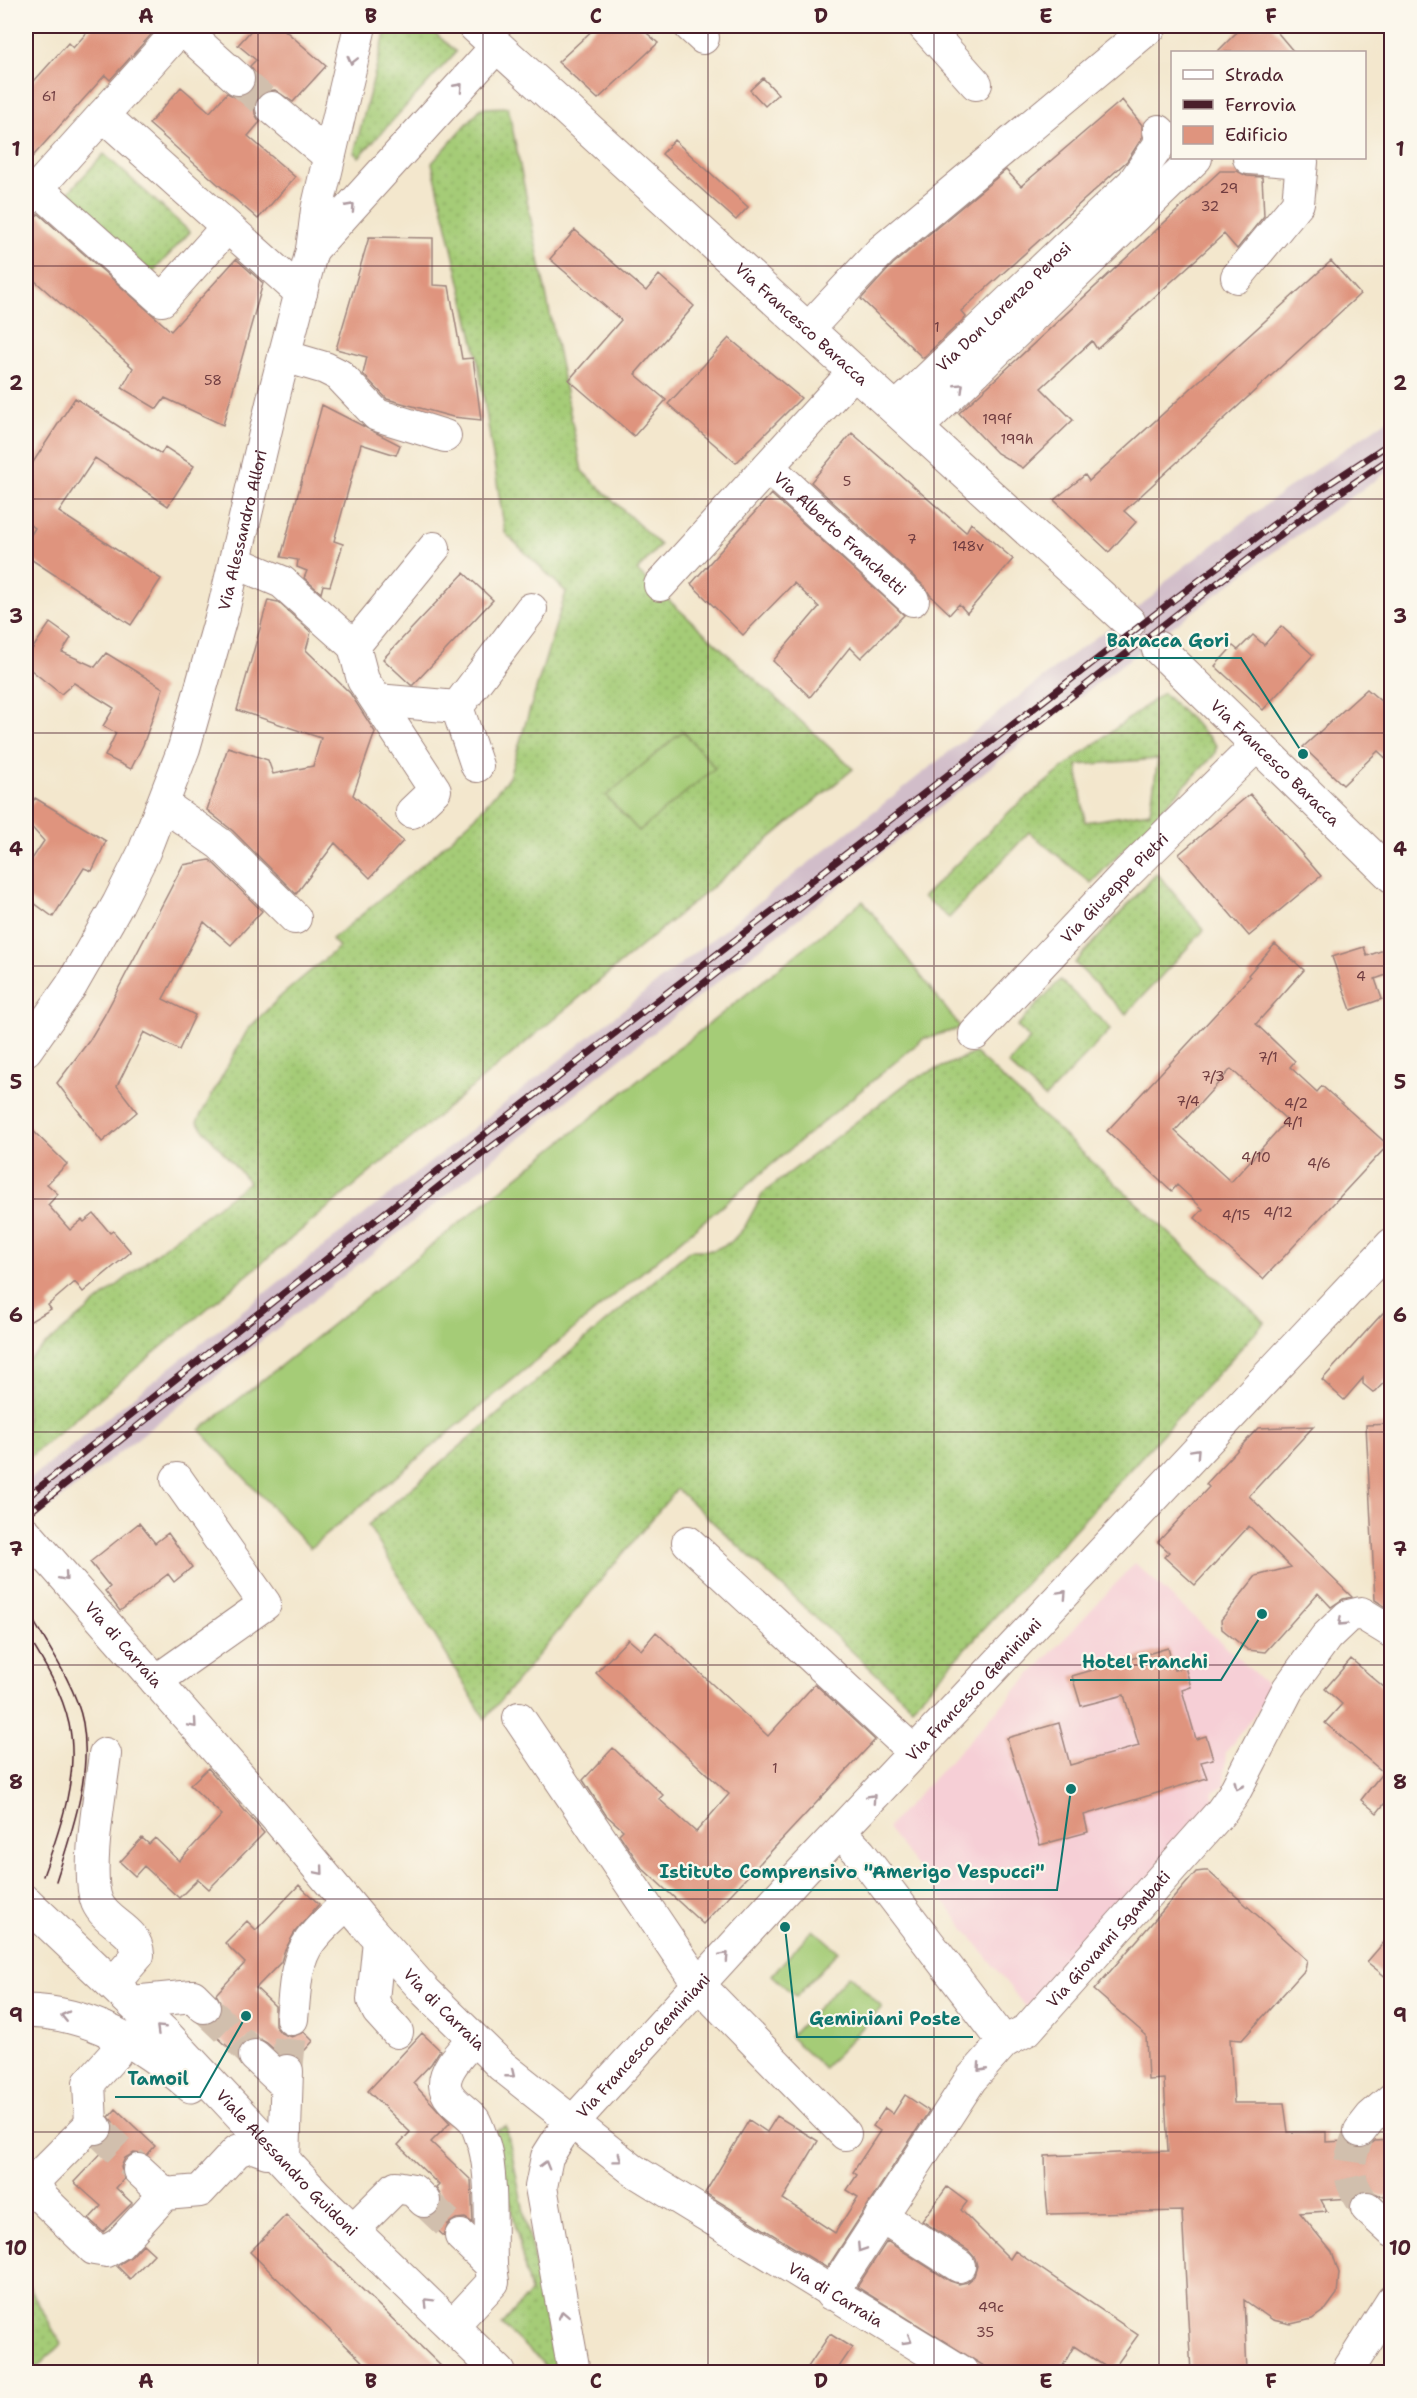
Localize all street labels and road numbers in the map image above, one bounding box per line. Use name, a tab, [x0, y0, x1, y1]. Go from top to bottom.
street label: Via Don Lorenzo Perosi	[932, 238, 1076, 376]
street label: Via Francesco Baracca	[730, 258, 872, 390]
street label: Via Alessandro Allori	[214, 448, 272, 613]
street label: Via Alberto Franchetti	[769, 468, 911, 600]
street label: Via Francesco Baracca	[1206, 695, 1344, 831]
street label: Via Giuseppe Pietri	[1056, 828, 1173, 948]
street label: Via di Carraia	[80, 1597, 167, 1692]
street label: Via Francesco Geminiani	[901, 1613, 1046, 1766]
street label: Via Giovanni Sgambati	[1042, 1866, 1175, 2012]
street label: Via di Carraia	[399, 1964, 490, 2055]
street label: Via Francesco Geminiani	[572, 1969, 715, 2123]
street label: Viale Alessandro Guidoni	[211, 2085, 362, 2241]
street label: Via di Carraia	[784, 2258, 887, 2332]

